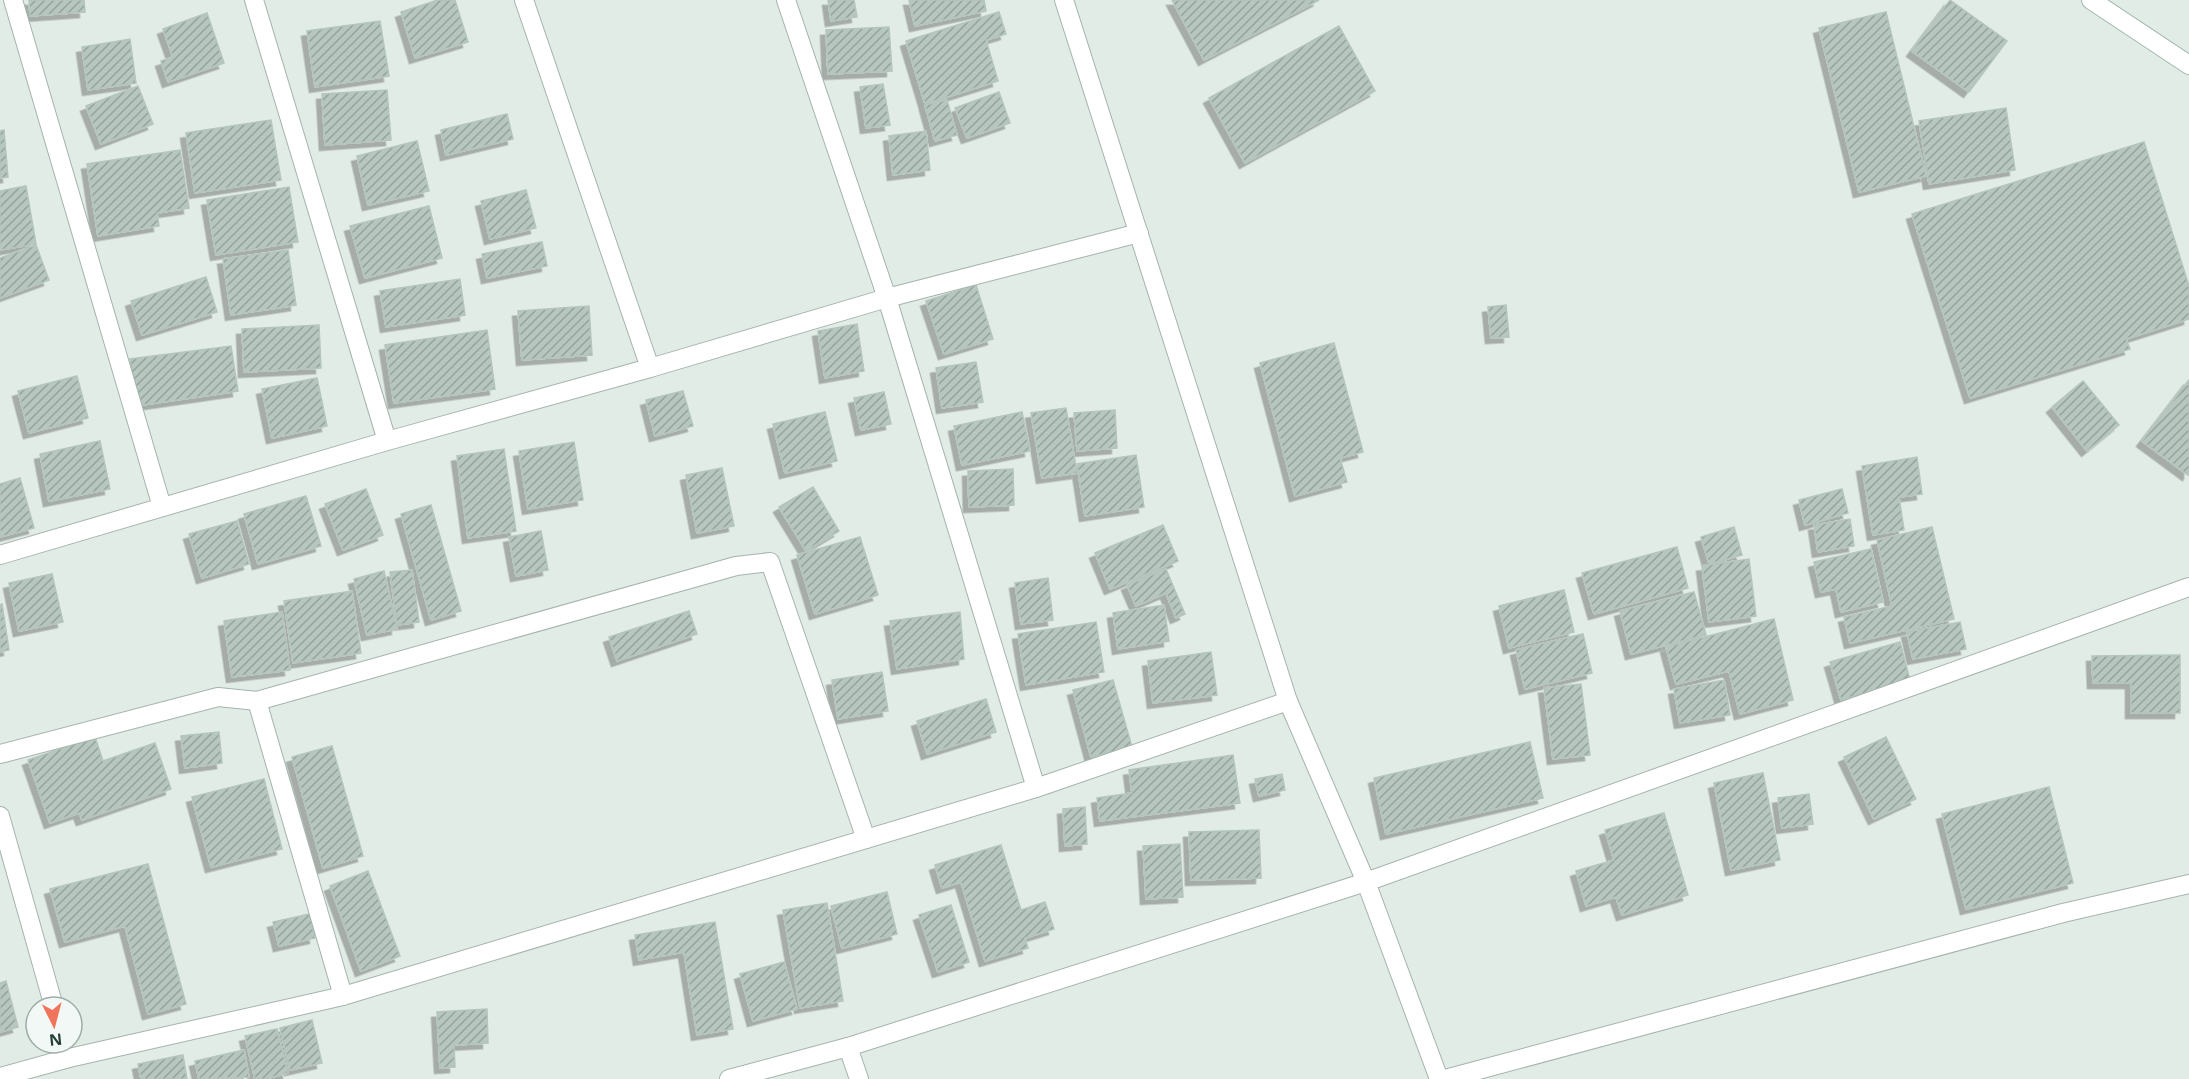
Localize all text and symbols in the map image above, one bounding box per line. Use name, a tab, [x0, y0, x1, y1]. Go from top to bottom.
north arrow	[24, 995, 84, 1055]
text: N	[48, 1028, 63, 1052]

